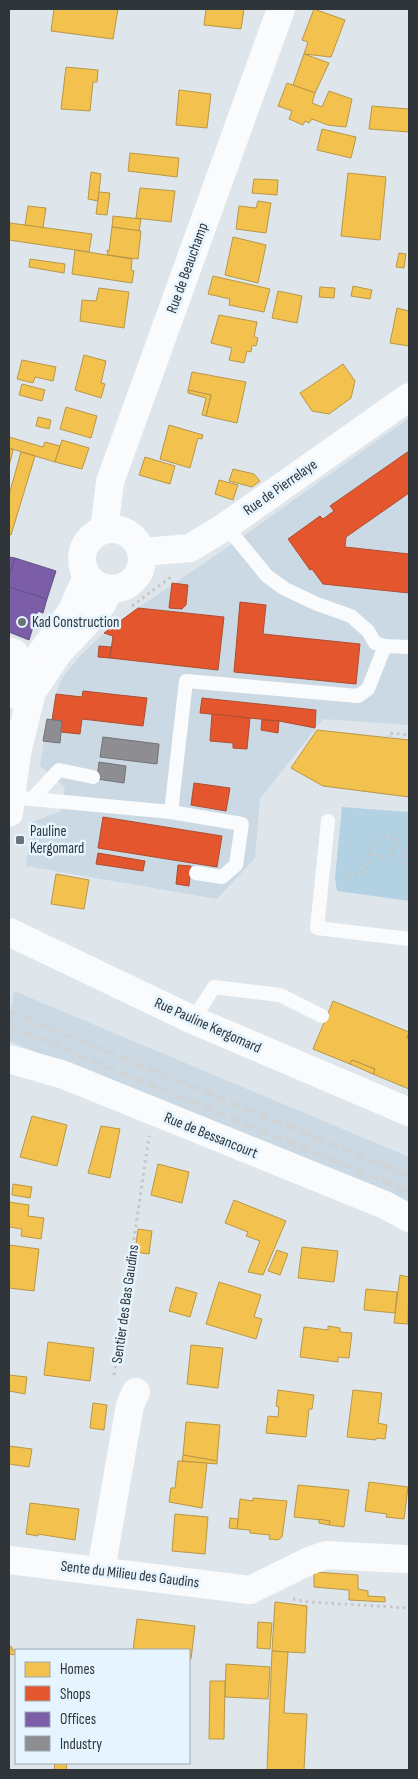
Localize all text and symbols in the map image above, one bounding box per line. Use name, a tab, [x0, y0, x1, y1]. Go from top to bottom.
street label: Rue de Beauchamp	[162, 220, 213, 316]
street label: Rue de Pierrelaye	[240, 455, 321, 520]
place label: Kad Construction	[32, 613, 119, 632]
marker: Kad Construction	[16, 616, 28, 628]
place label: Pauline Kergomard	[30, 822, 84, 858]
marker: Pauline Kergomard	[14, 834, 26, 846]
street label: Rue Pauline Kergomard	[151, 993, 264, 1057]
street label: Rue de Bessancourt	[161, 1108, 261, 1163]
street label: Sentier des Bas Gaudins	[108, 1243, 143, 1365]
street label: Sente du Milieu des Gaudins	[60, 1557, 200, 1592]
legend	[15, 1649, 190, 1764]
text: Homes	[60, 1660, 95, 1679]
text: Shops	[60, 1685, 91, 1704]
text: Offices	[60, 1710, 96, 1729]
text: Industry	[60, 1735, 102, 1754]

